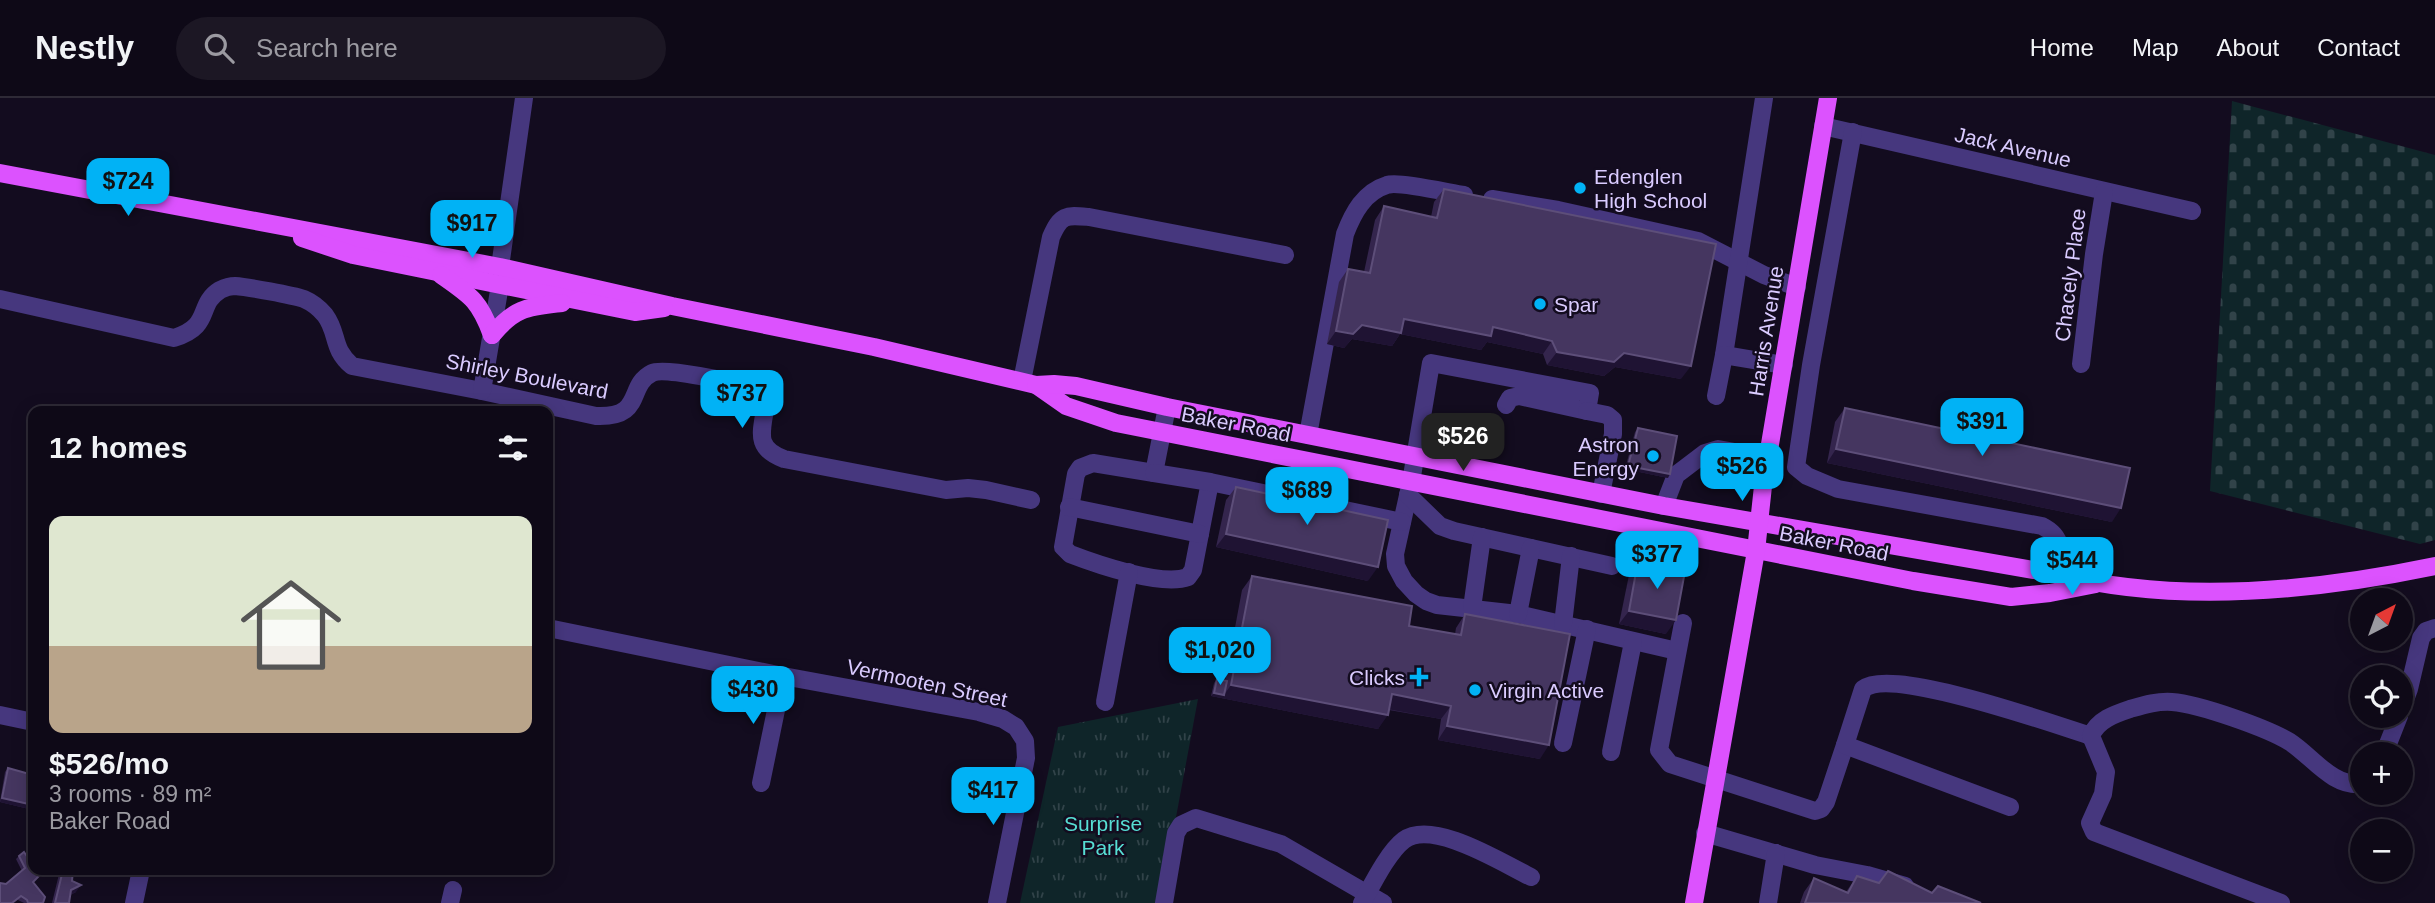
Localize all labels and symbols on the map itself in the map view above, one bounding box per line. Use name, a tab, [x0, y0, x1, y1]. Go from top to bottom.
street label: Jack Avenue	[1953, 122, 2073, 172]
pin: $724	[87, 158, 169, 218]
place label: Edenglen High School	[1594, 165, 1707, 212]
marker: Edenglen High School	[1572, 180, 1588, 196]
pin: $917	[431, 200, 513, 260]
street label: Chacely Place	[2050, 207, 2090, 343]
street label: Harris Avenue	[1744, 264, 1788, 398]
place label: Spar	[1554, 293, 1598, 316]
marker: Spar	[1532, 296, 1548, 312]
street label: Shirley Boulevard	[444, 349, 610, 403]
pin: $737	[701, 370, 783, 430]
pin: $391	[1941, 398, 2023, 458]
street label: Baker Road	[1179, 402, 1293, 446]
pin: $526	[1422, 414, 1504, 473]
place label: Astron Energy	[1572, 433, 1639, 480]
pin: $526	[1701, 444, 1783, 503]
marker: Astron Energy	[1645, 448, 1661, 464]
pin: $689	[1266, 468, 1348, 527]
street label: Baker Road	[1777, 521, 1891, 565]
pin: $377	[1616, 532, 1698, 591]
pin: $544	[2031, 538, 2113, 597]
north arrow	[2350, 588, 2413, 651]
pin: $1,020	[1163, 628, 1277, 687]
street label: Vermooten Street	[845, 655, 1009, 711]
pin: $430	[712, 666, 794, 726]
place label: Clicks	[1349, 666, 1405, 689]
marker: Clicks	[1411, 669, 1427, 685]
place label: Virgin Active	[1489, 679, 1604, 702]
marker: Virgin Active	[1467, 682, 1483, 698]
pin: $417	[952, 768, 1034, 827]
park label: Surprise Park	[1064, 812, 1142, 859]

